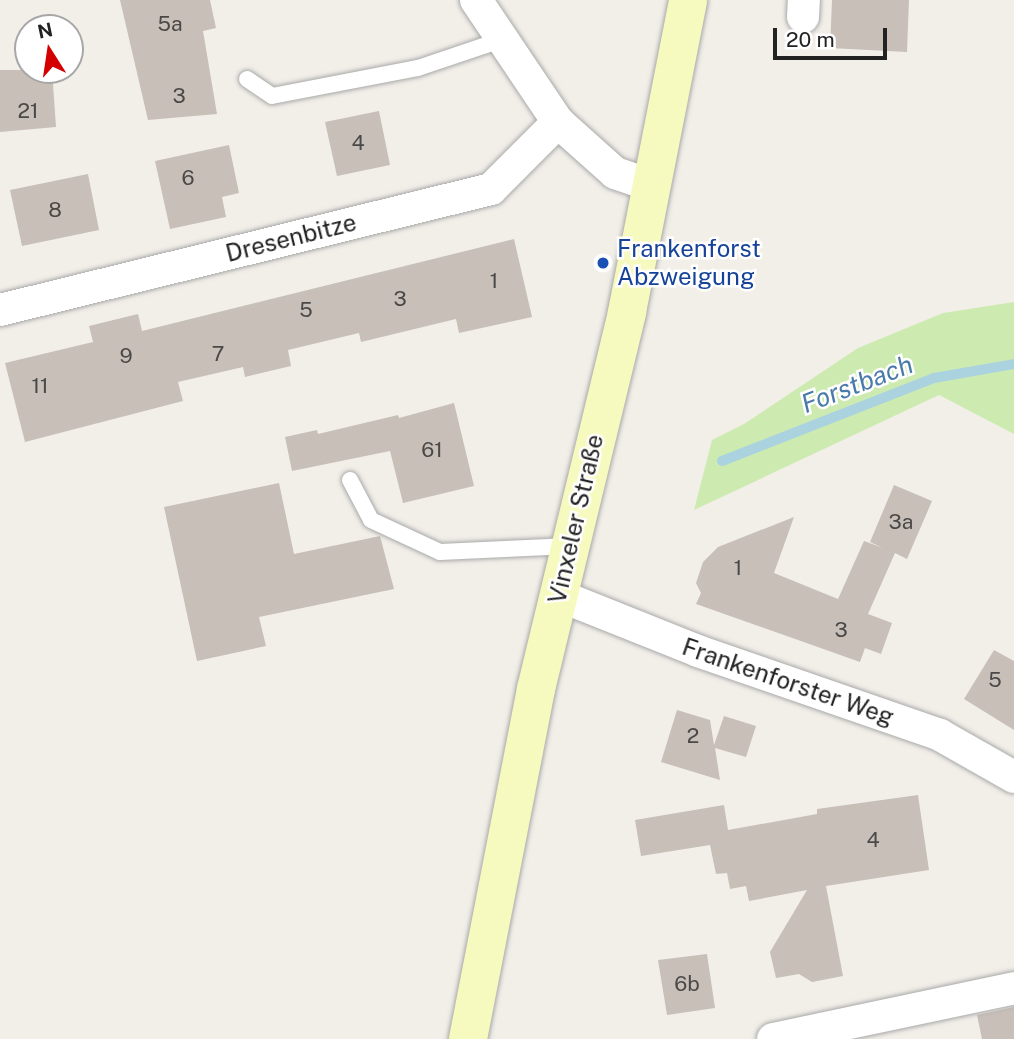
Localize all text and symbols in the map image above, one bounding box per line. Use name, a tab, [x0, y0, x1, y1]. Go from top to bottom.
house number: 5a	[157, 11, 183, 37]
north arrow	[14, 14, 84, 84]
scale bar	[776, 14, 890, 58]
text: N	[35, 18, 55, 43]
text: 20 m	[786, 27, 835, 52]
house number: 3	[172, 83, 186, 109]
house number: 21	[17, 98, 39, 124]
house number: 4	[351, 130, 365, 156]
house number: 6	[181, 165, 195, 191]
house number: 8	[48, 197, 62, 223]
street label: Dresenbitze	[223, 208, 359, 268]
place label: Frankenforst Abzweigung	[617, 235, 761, 291]
marker: Frankenforst Abzweigung	[595, 255, 611, 271]
house number: 1	[490, 268, 498, 294]
house number: 3	[393, 286, 407, 312]
house number: 5	[299, 297, 313, 323]
house number: 7	[212, 341, 224, 367]
house number: 9	[119, 343, 133, 369]
water label: Forstbach	[797, 348, 917, 420]
house number: 11	[31, 373, 49, 399]
street label: Vinxeler Straße	[543, 432, 609, 606]
house number: 61	[421, 437, 443, 463]
house number: 3a	[889, 509, 913, 535]
house number: 1	[734, 555, 742, 581]
house number: 3	[834, 617, 848, 643]
street label: Frankenforster Weg	[678, 632, 898, 732]
house number: 5	[988, 667, 1002, 693]
house number: 2	[687, 723, 699, 749]
house number: 4	[866, 827, 880, 853]
house number: 6b	[674, 971, 700, 997]

